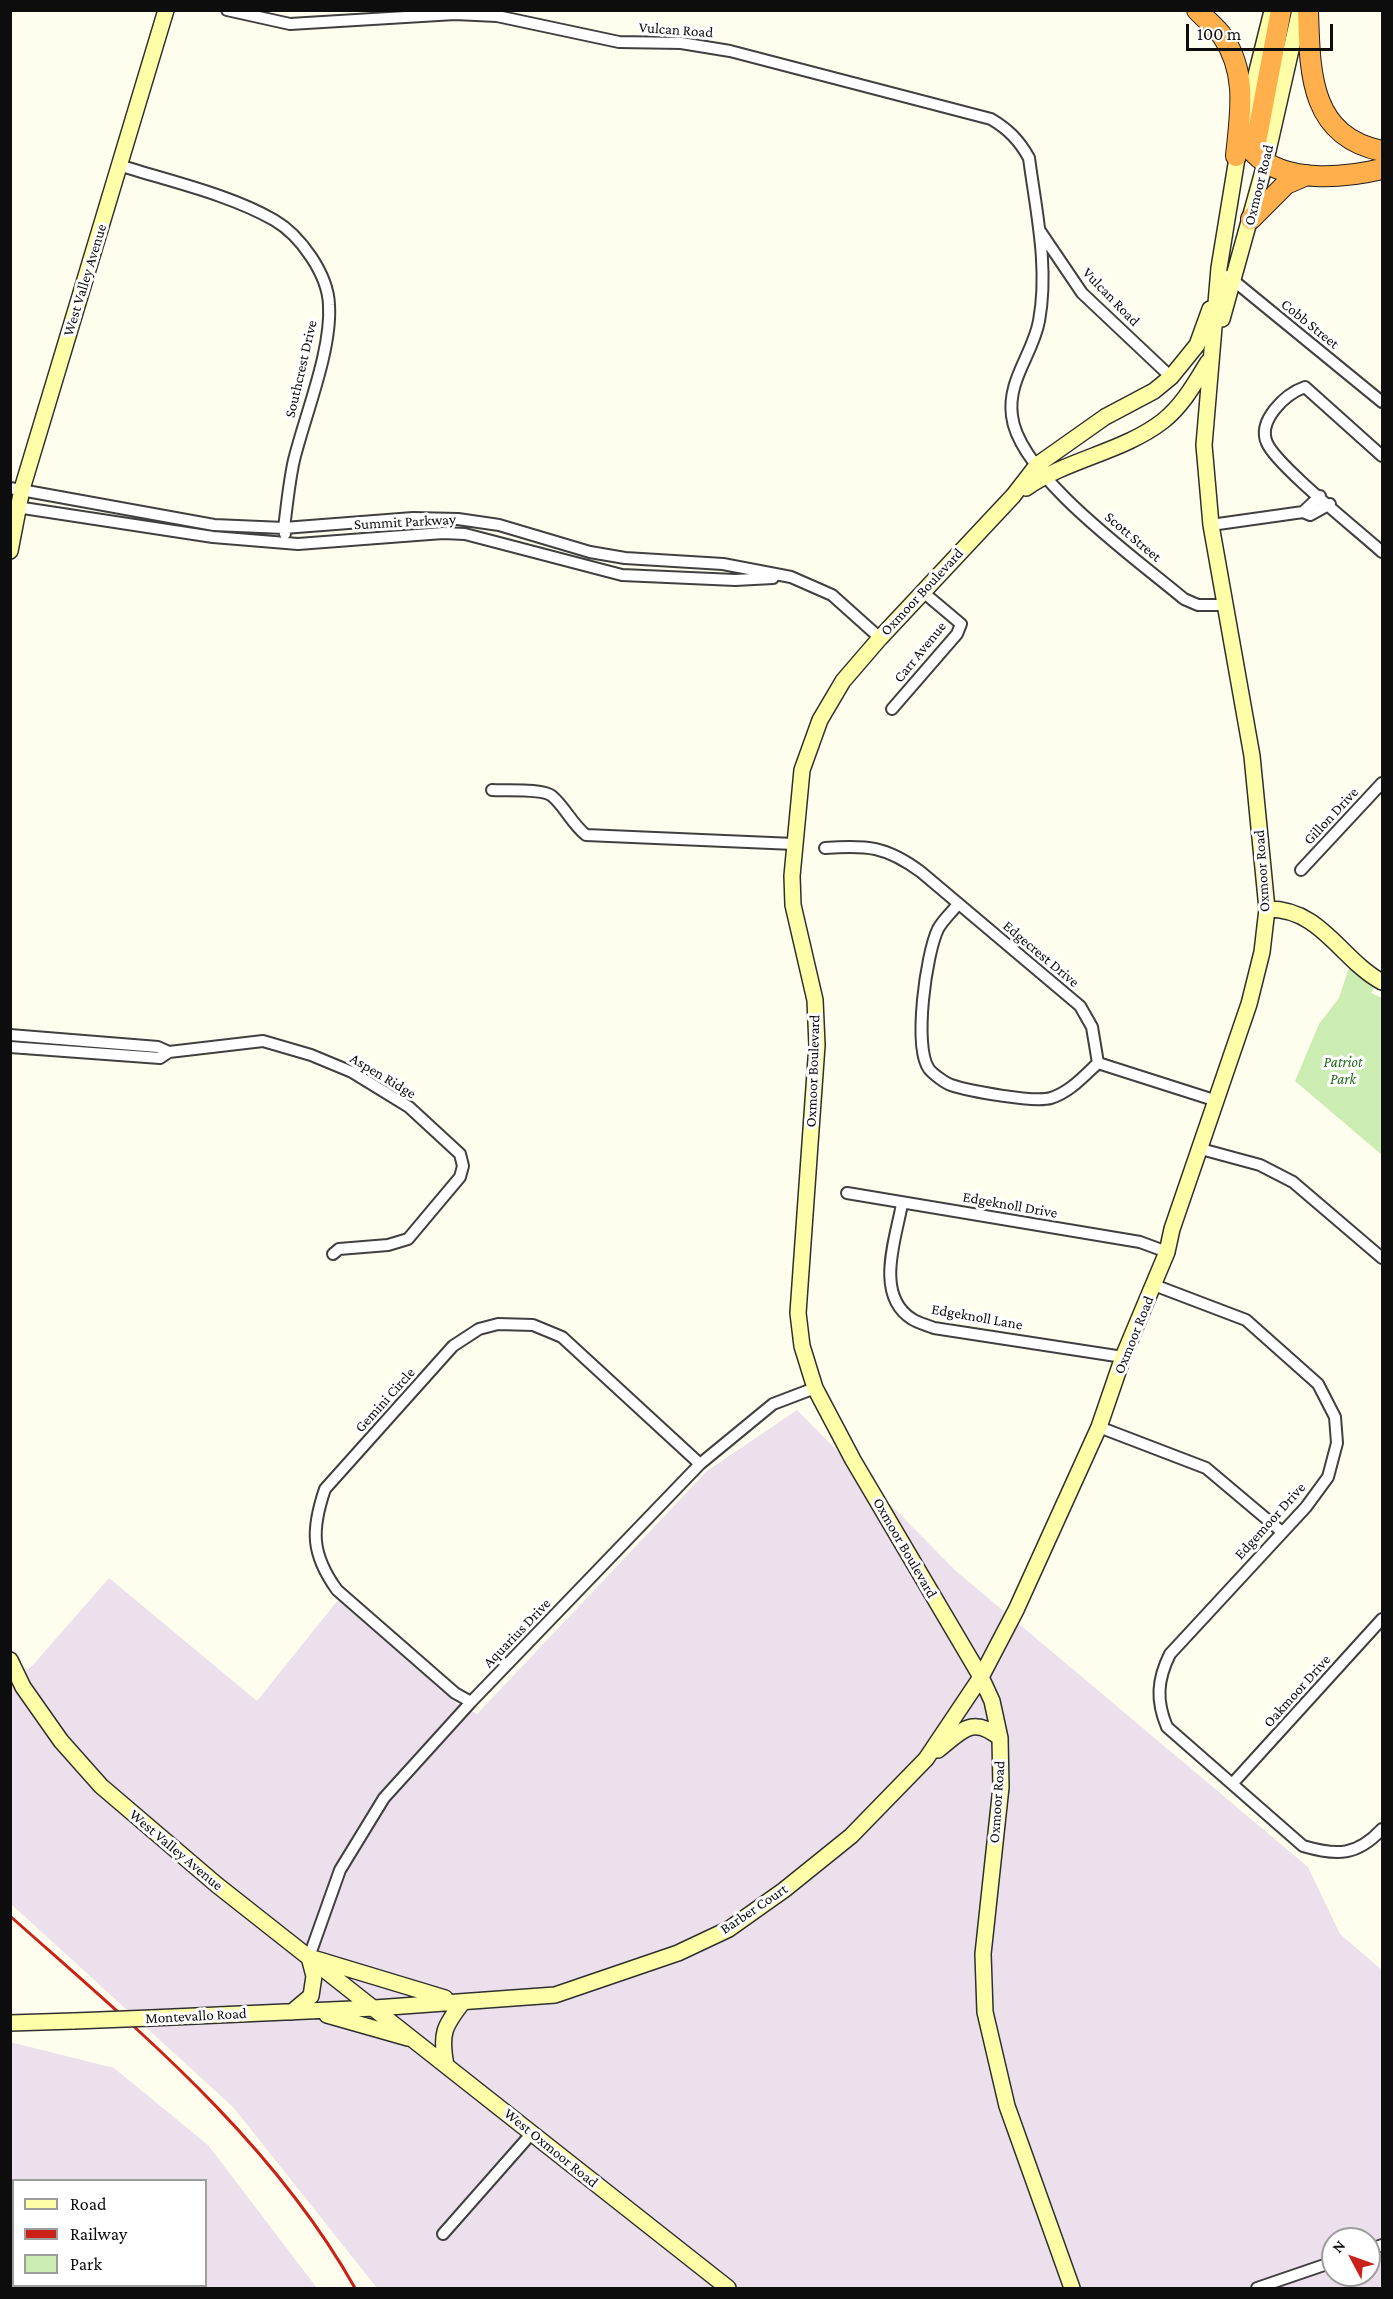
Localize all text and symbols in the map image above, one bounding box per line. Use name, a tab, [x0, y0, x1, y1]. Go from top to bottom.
scale bar	[1189, 12, 1336, 50]
street label: Vulcan Road	[638, 18, 714, 42]
text: 100 m	[1197, 24, 1241, 44]
street label: Oxmoor Road	[1240, 143, 1278, 227]
street label: West Valley Avenue	[59, 222, 111, 338]
street label: Vulcan Road	[1079, 264, 1143, 330]
street label: Cobb Street	[1277, 295, 1343, 353]
street label: Southcrest Drive	[281, 318, 321, 420]
street label: Scott Street	[1101, 508, 1165, 566]
street label: Summit Parkway	[354, 510, 456, 534]
street label: Oxmoor Boulevard	[877, 545, 967, 639]
street label: Carr Avenue	[890, 618, 950, 686]
street label: Gillon Drive	[1300, 783, 1362, 849]
street label: Oxmoor Road	[1250, 829, 1274, 913]
street label: Edgecrest Drive	[999, 917, 1083, 991]
street label: Oxmoor Boulevard	[802, 1014, 824, 1128]
street label: Aspen Ridge	[347, 1049, 419, 1103]
park label: Patriot Park	[1324, 1053, 1362, 1088]
street label: Edgeknoll Drive	[961, 1188, 1059, 1222]
street label: Oxmoor Road	[1110, 1293, 1158, 1377]
street label: Edgeknoll Lane	[930, 1300, 1024, 1334]
street label: Gemini Circle	[351, 1364, 419, 1436]
street label: Edgemoor Drive	[1231, 1479, 1309, 1563]
street label: Oxmoor Boulevard	[869, 1495, 941, 1601]
street label: Aquarius Drive	[479, 1595, 555, 1671]
street label: Oakmoor Drive	[1260, 1651, 1334, 1731]
street label: Oxmoor Road	[985, 1760, 1009, 1844]
street label: West Valley Avenue	[126, 1806, 226, 1894]
street label: Barber Court	[717, 1880, 791, 1938]
street label: Montevallo Road	[145, 2004, 247, 2028]
street label: West Oxmoor Road	[500, 2105, 602, 2191]
legend	[12, 2179, 207, 2287]
text: Road	[70, 2194, 107, 2214]
text: Railway	[70, 2224, 127, 2244]
north arrow	[1321, 2227, 1381, 2287]
text: N	[1329, 2236, 1349, 2256]
text: Park	[70, 2254, 102, 2274]

